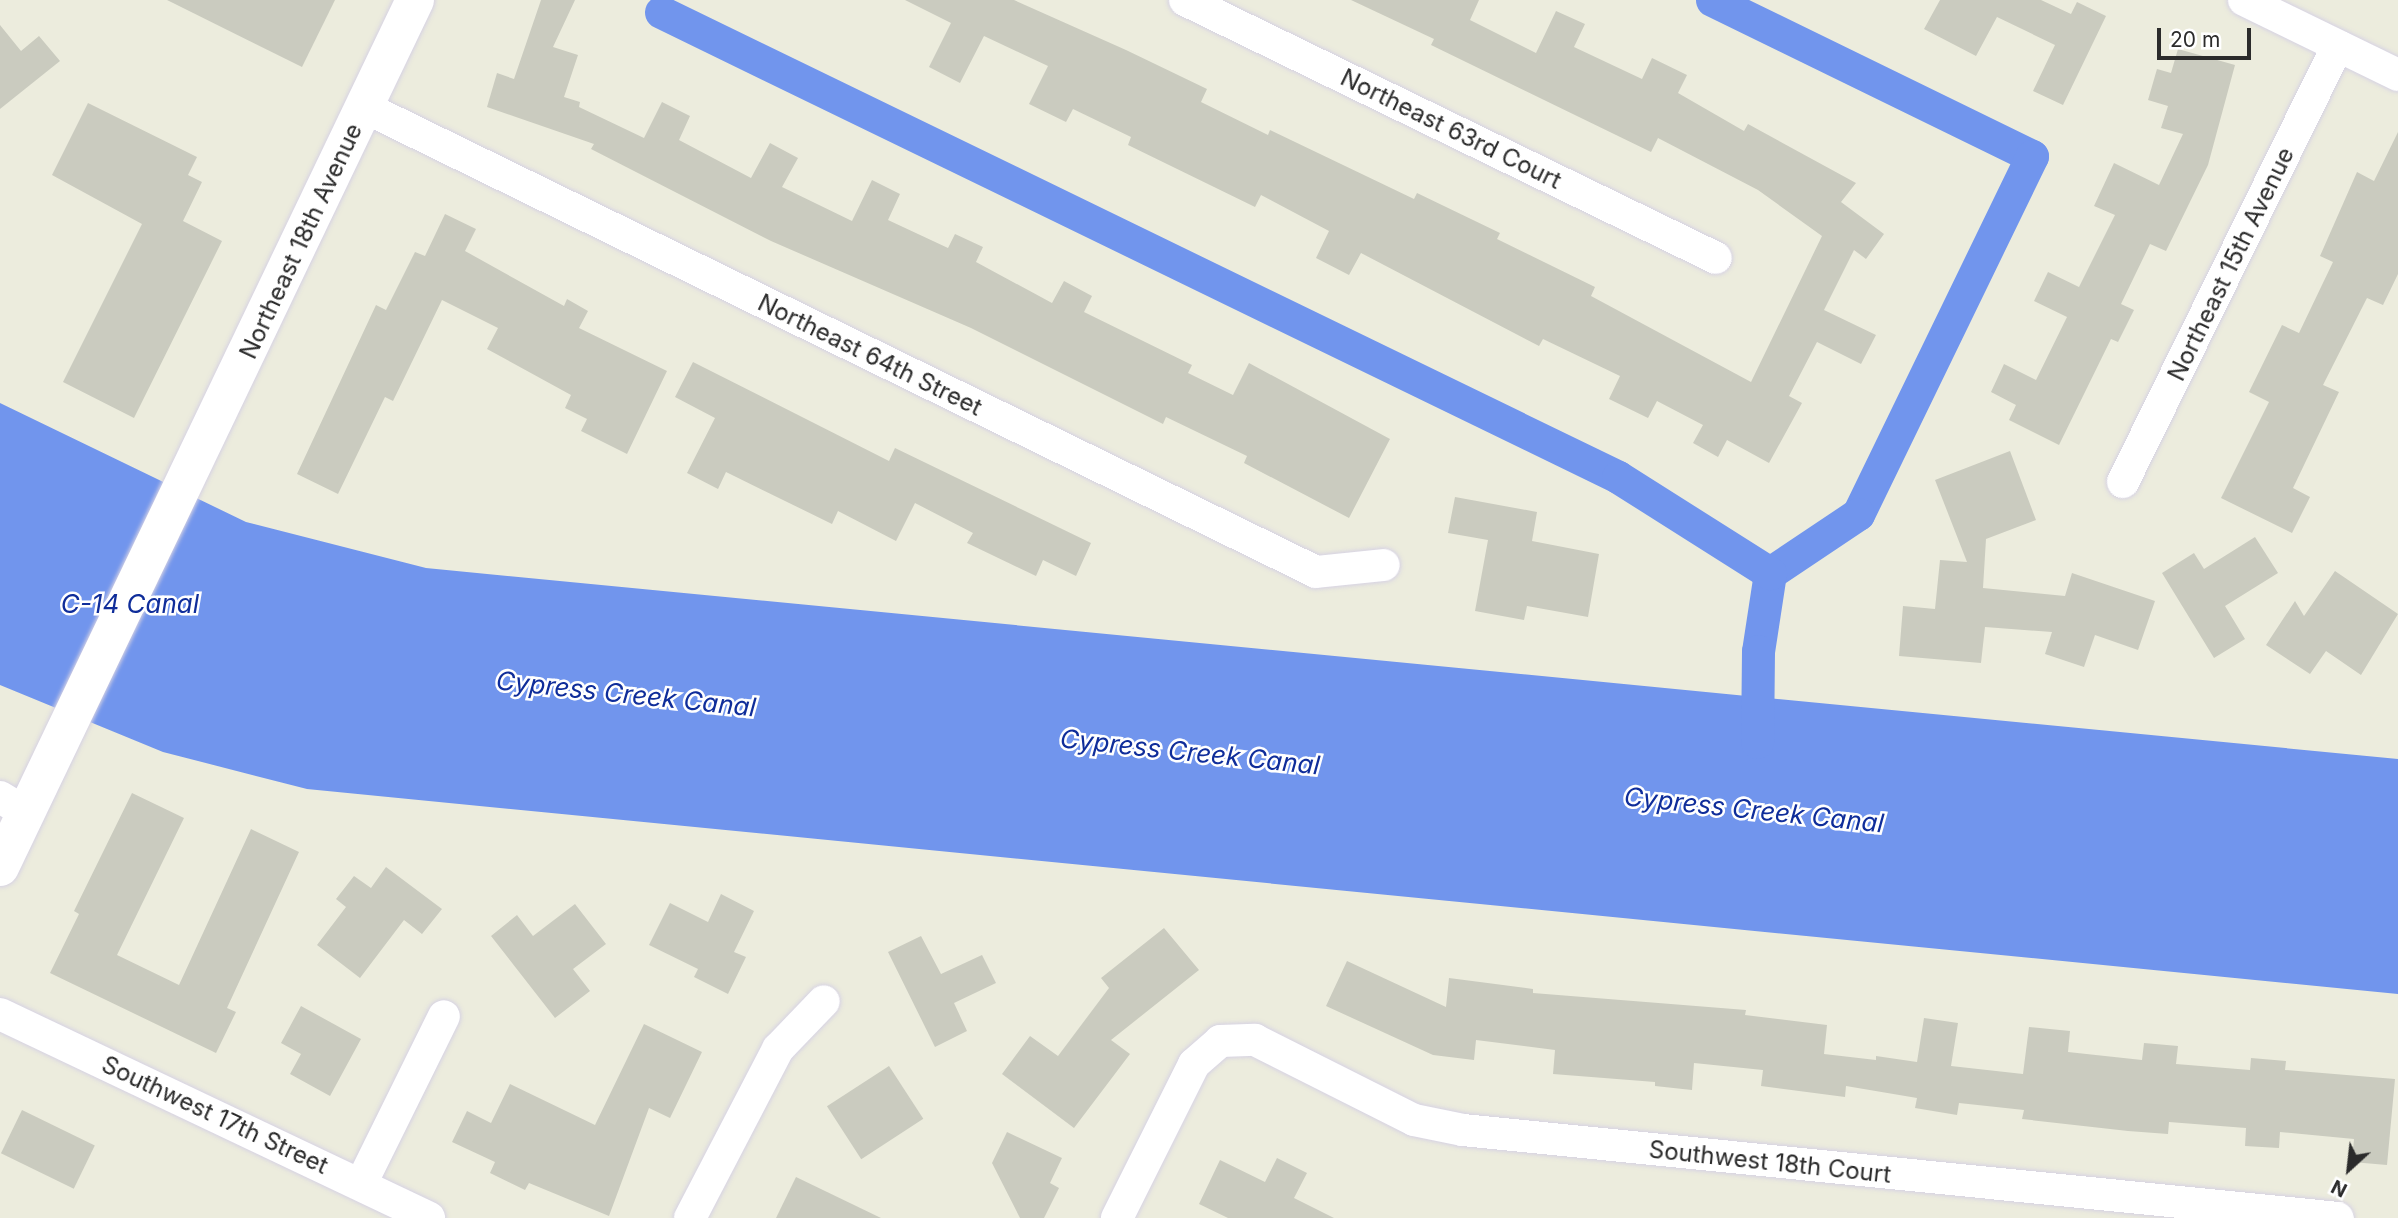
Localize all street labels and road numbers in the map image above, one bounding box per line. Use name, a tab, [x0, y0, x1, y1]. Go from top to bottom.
street label: Northeast 63rd Court	[1336, 63, 1566, 195]
street label: Northeast 18th Avenue	[234, 119, 368, 363]
street label: Northeast 15th Avenue	[2162, 142, 2300, 386]
street label: Northeast 64th Street	[753, 288, 987, 422]
street label: Southwest 17th Street	[97, 1050, 333, 1180]
street label: Southwest 18th Court	[1648, 1135, 1892, 1189]

